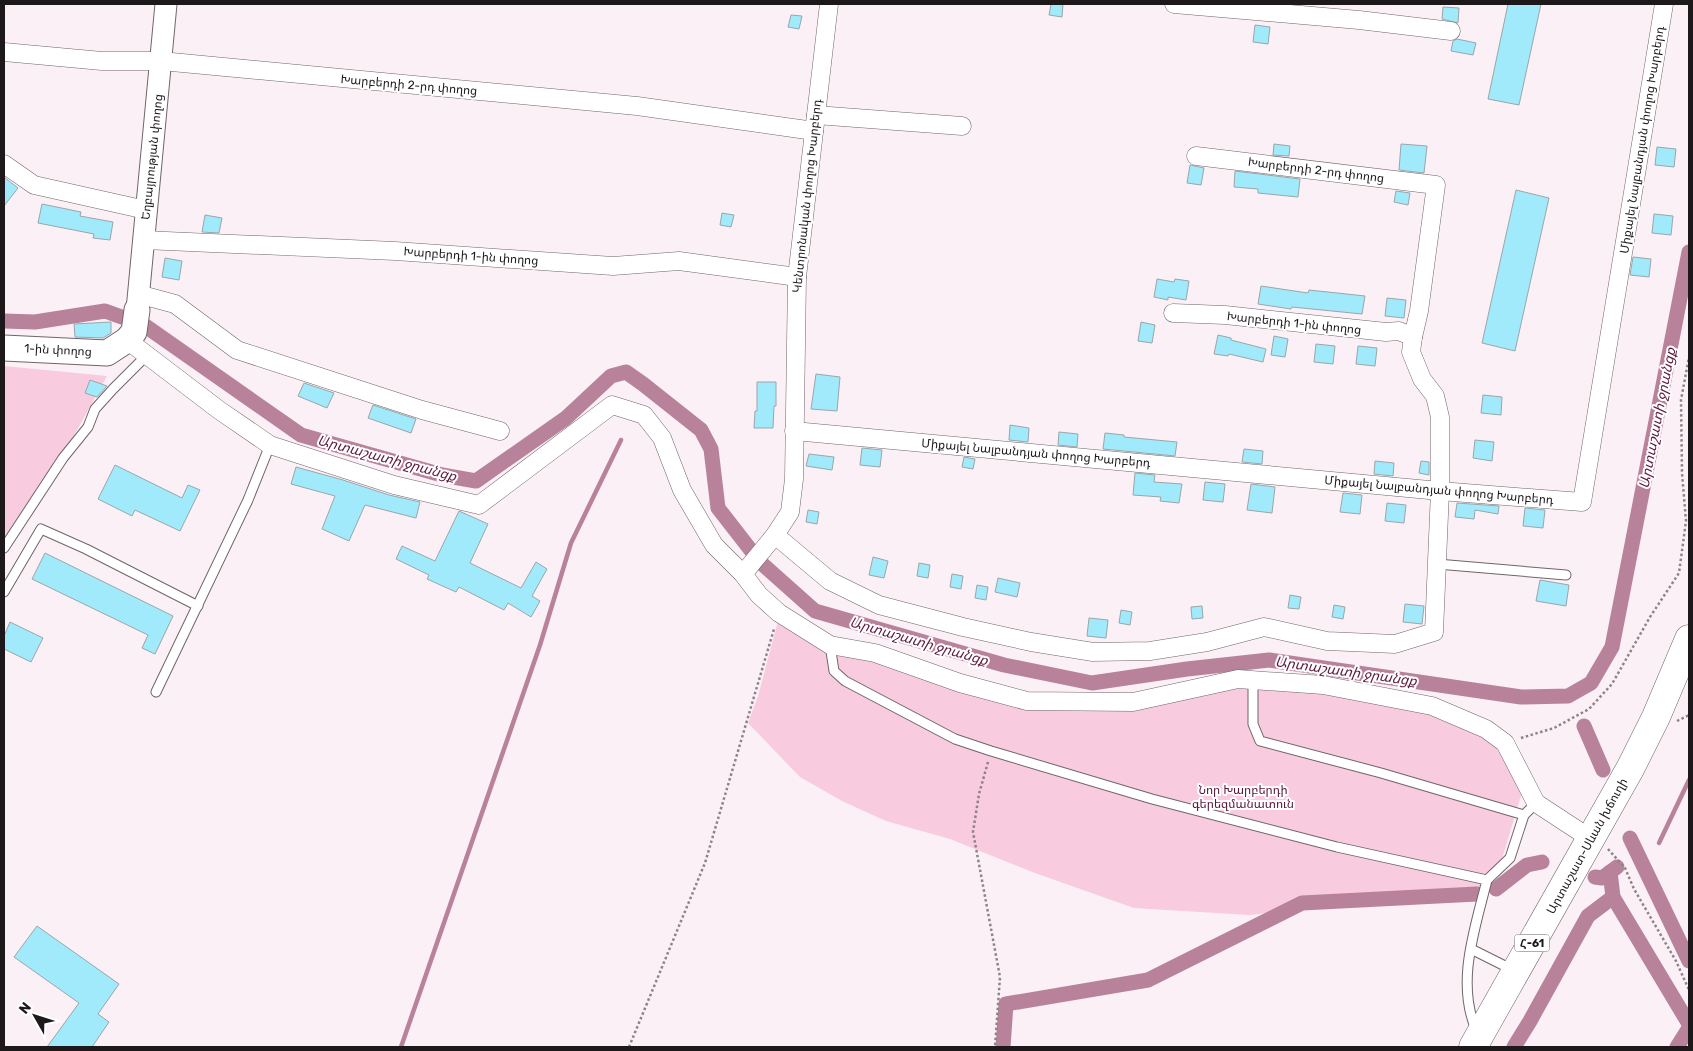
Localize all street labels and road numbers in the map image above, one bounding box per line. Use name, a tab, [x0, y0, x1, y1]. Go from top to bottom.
street label: Միքայել Նալբանդյան փողոց Խարբերդ	[1617, 25, 1667, 255]
street label: Խարբերդի 2-րդ փողոց	[340, 72, 478, 98]
street label: Եղբայրության փողոց	[138, 93, 166, 221]
street label: Կենտրոնական փողոց Խարբերդ	[790, 98, 824, 294]
street label: Խարբերդի 2-րդ փողոց	[1247, 155, 1385, 185]
street label: Խարբերդի 1-ին փողոց	[403, 244, 539, 268]
street label: Խարբերդի 1-ին փողոց	[1226, 309, 1362, 337]
street label: 1-ին փողոց	[24, 341, 92, 359]
street label: Միքայել Նալբանդյան փողոց Խարբերդ	[921, 436, 1152, 470]
street label: Միքայել Նալբանդյան փողոց Խարբերդ	[1324, 473, 1555, 507]
street label: Արտաշատ-Սևան խճուղի	[1544, 776, 1630, 916]
road number: Հ-61	[1514, 934, 1550, 951]

